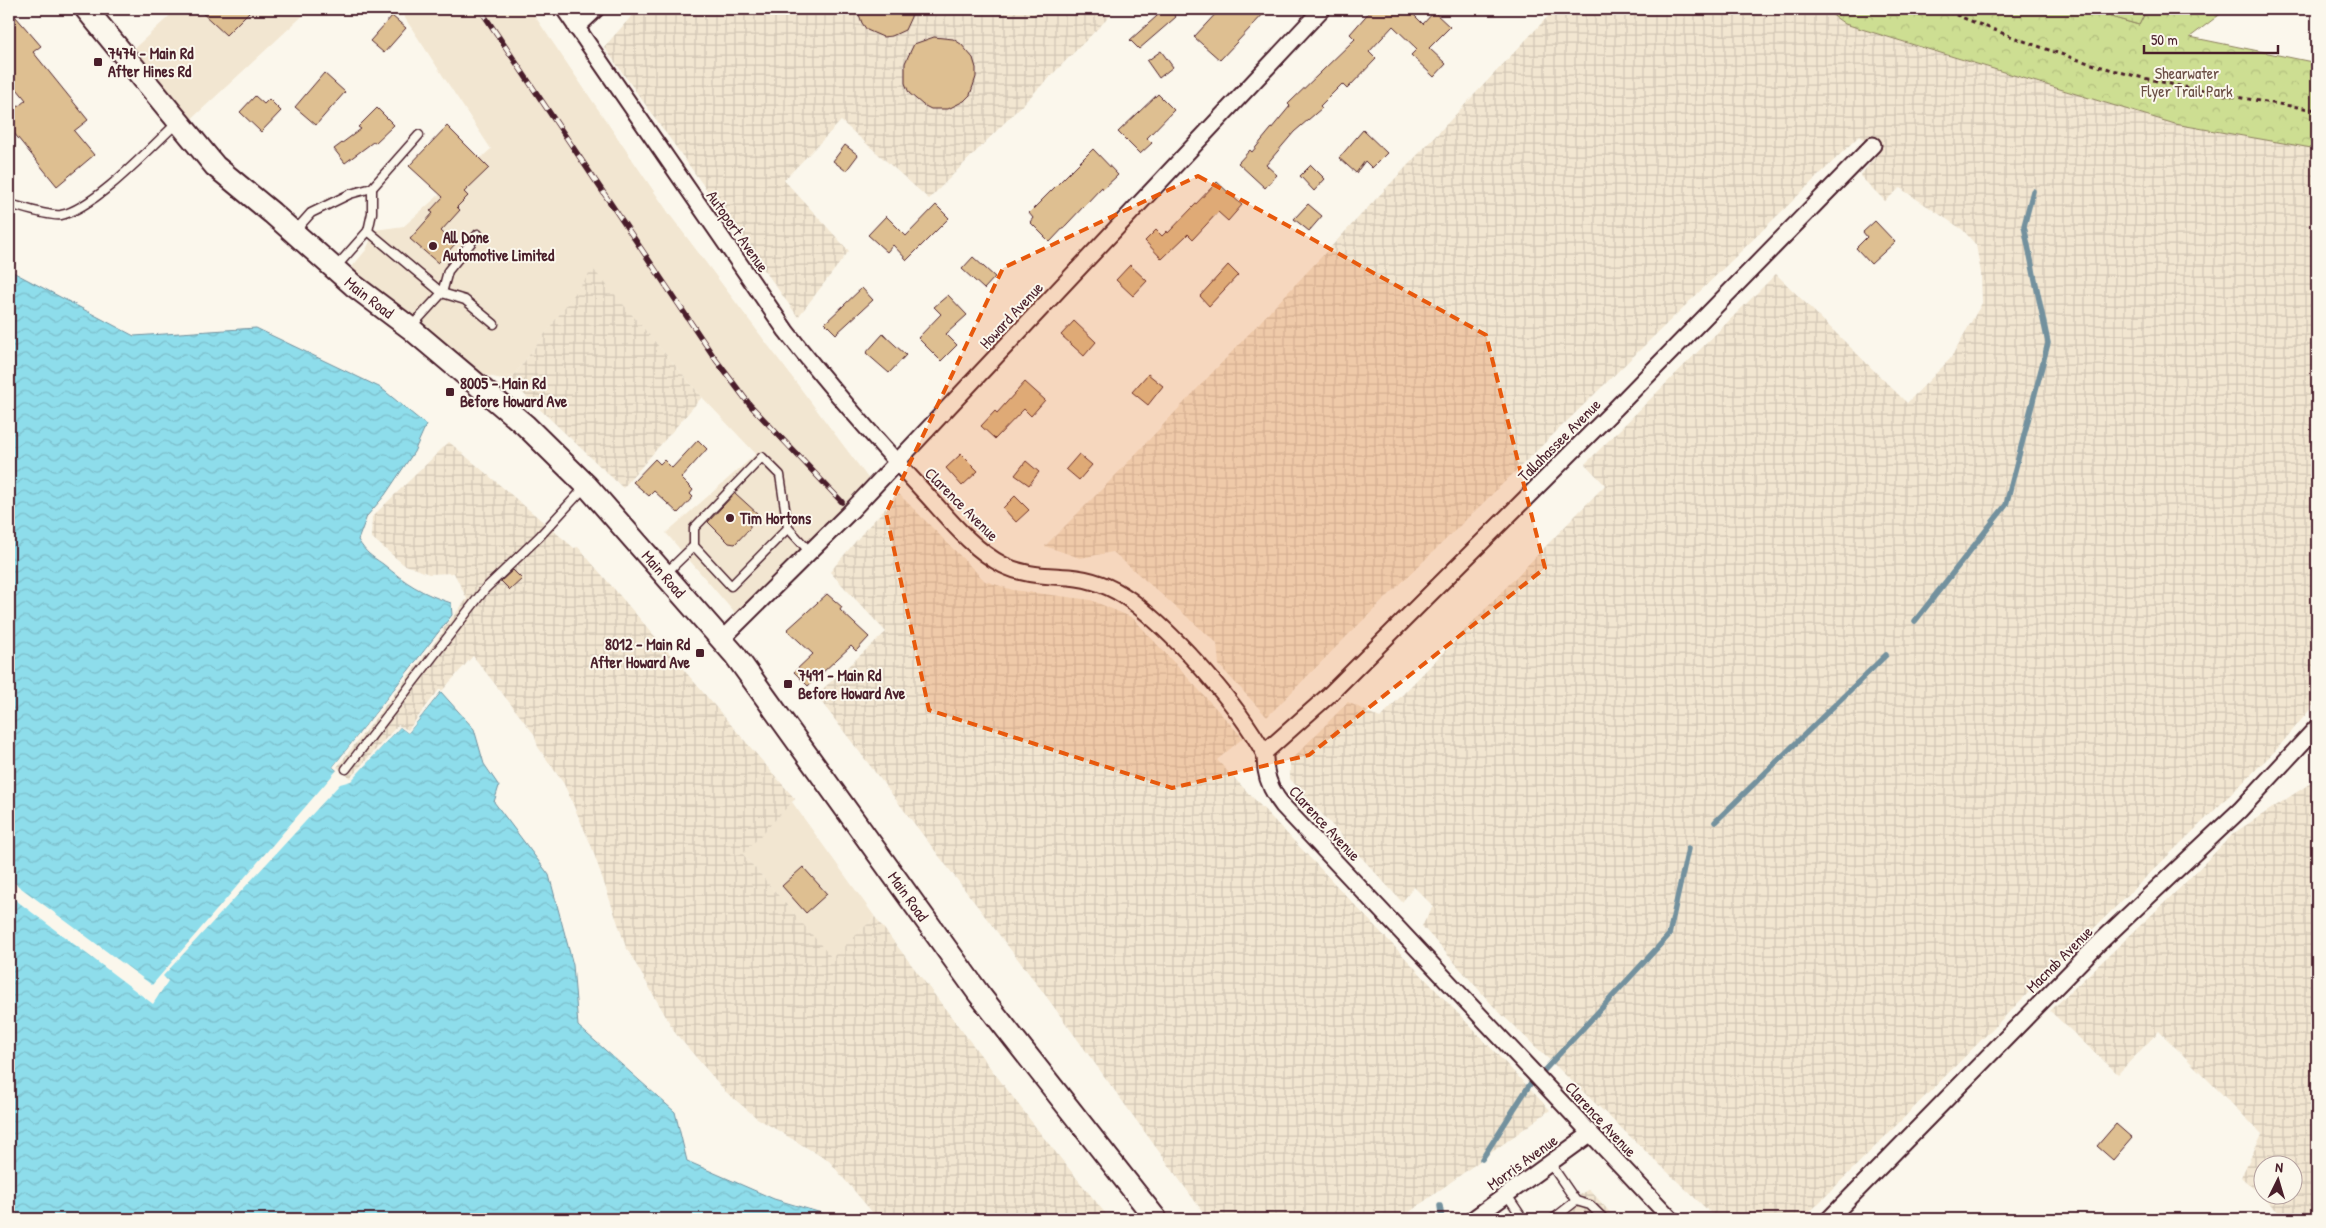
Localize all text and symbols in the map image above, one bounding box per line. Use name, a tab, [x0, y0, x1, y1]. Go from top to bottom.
scale bar	[2144, 22, 2277, 54]
text: 50 m	[2151, 29, 2178, 50]
place label: 7474 - Main Rd After Hines Rd	[107, 42, 194, 82]
marker: 7474 - Main Rd After Hines Rd	[92, 56, 104, 68]
park label: Shearwater Flyer Trail Park	[2140, 62, 2233, 102]
street label: Autoport Avenue	[702, 186, 775, 277]
place label: All Done Automotive Limited	[443, 226, 555, 266]
marker: All Done Automotive Limited	[427, 240, 439, 252]
street label: Main Road	[340, 272, 399, 323]
street label: Howard Avenue	[974, 276, 1048, 353]
place label: 8005 - Main Rd Before Howard Ave	[460, 372, 568, 412]
marker: 8005 - Main Rd Before Howard Ave	[444, 386, 456, 398]
street label: Tallahassee Avenue	[1513, 393, 1606, 486]
street label: Clarence Avenue	[920, 462, 1004, 546]
place label: Tim Hortons	[739, 507, 812, 529]
marker: Tim Hortons	[724, 512, 736, 524]
street label: Main Road	[637, 545, 691, 602]
place label: 8012 - Main Rd After Howard Ave	[590, 633, 691, 673]
marker: 8012 - Main Rd After Howard Ave	[694, 647, 706, 659]
place label: 7491 - Main Rd Before Howard Ave	[797, 664, 906, 704]
marker: 7491 - Main Rd Before Howard Ave	[782, 678, 794, 690]
street label: Clarence Avenue	[1284, 780, 1366, 866]
street label: Main Road	[883, 867, 934, 926]
street label: Macnab Avenue	[2021, 920, 2098, 997]
street label: Clarence Avenue	[1560, 1076, 1642, 1162]
street label: Morris Avenue	[1482, 1129, 1562, 1195]
north arrow	[2254, 1156, 2304, 1206]
text: N	[2275, 1157, 2284, 1176]

